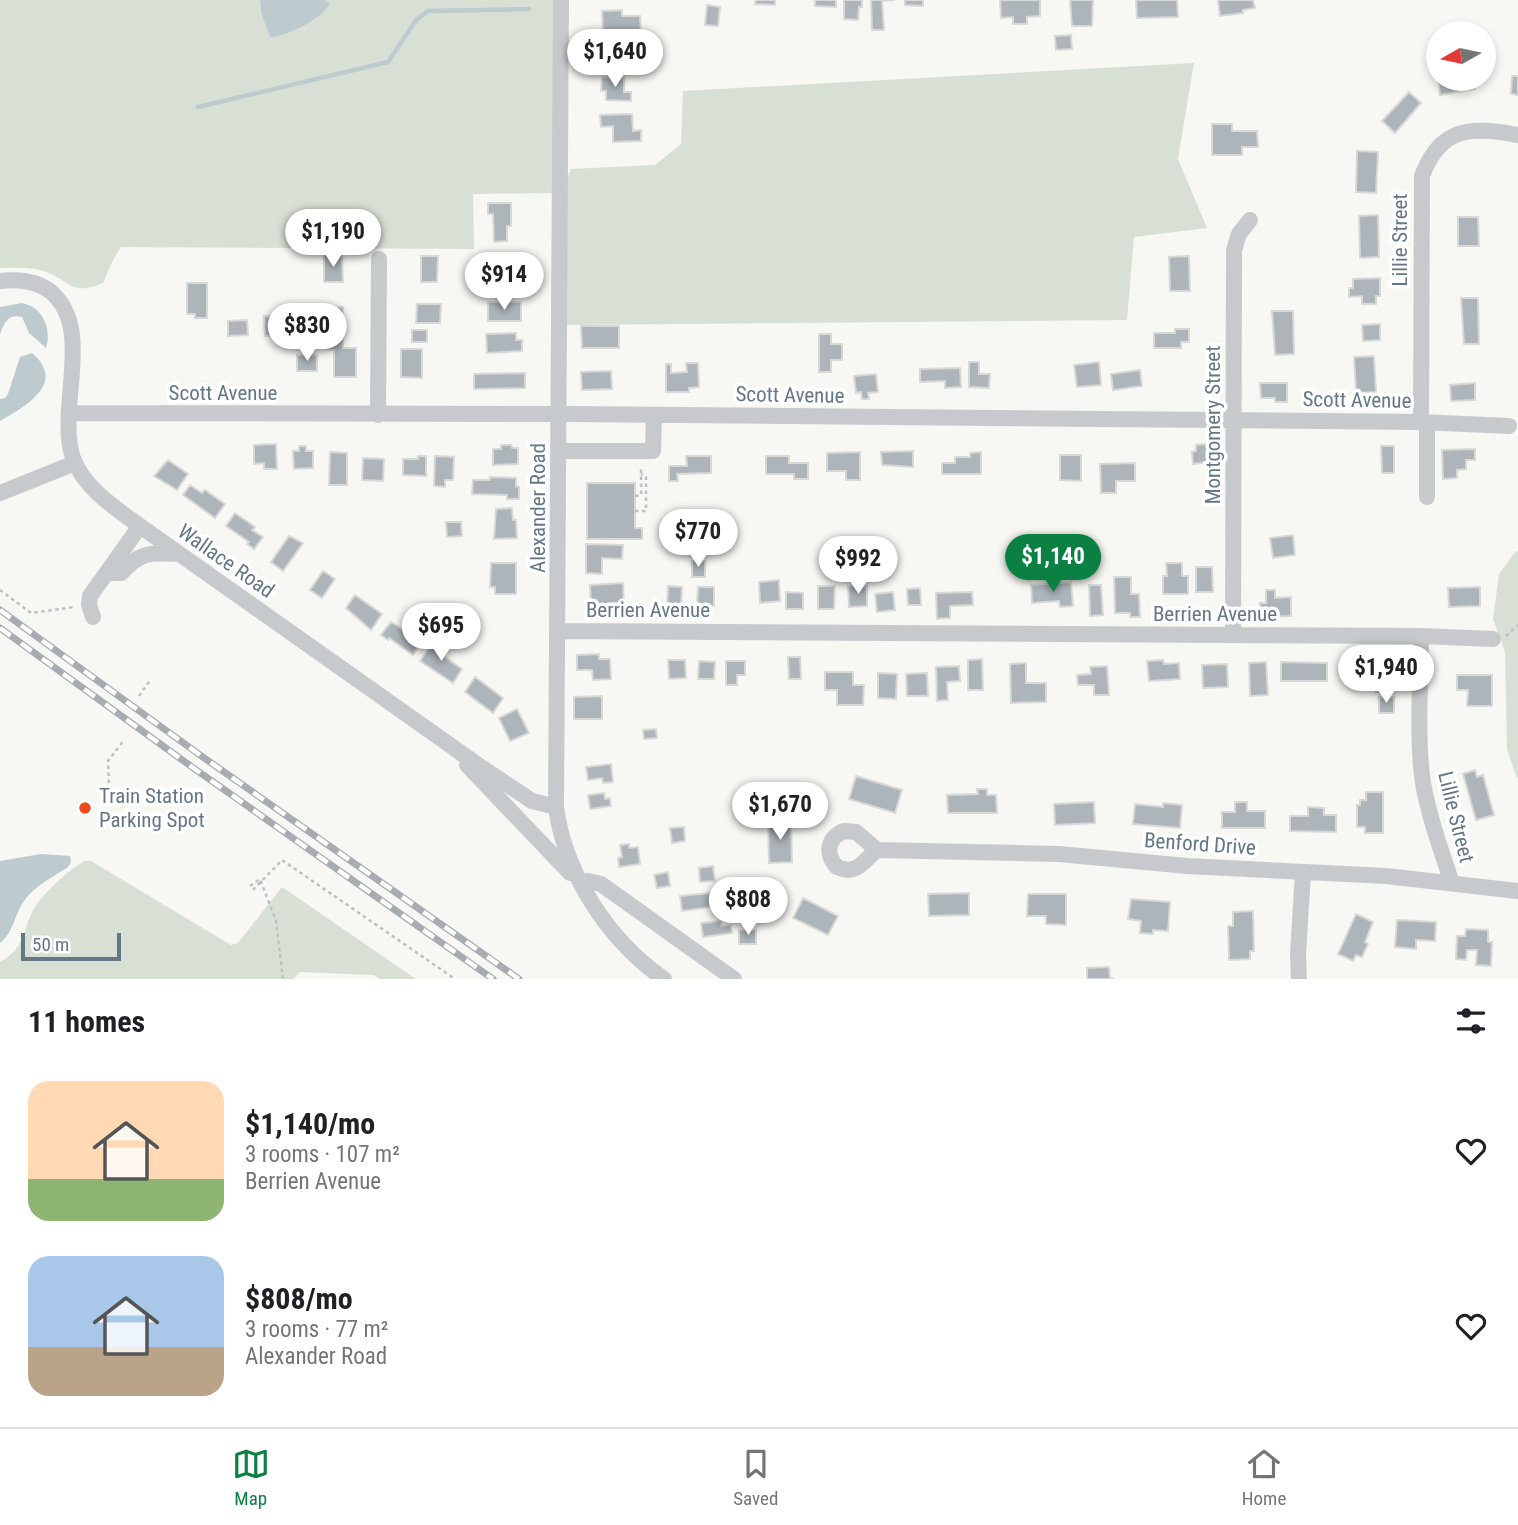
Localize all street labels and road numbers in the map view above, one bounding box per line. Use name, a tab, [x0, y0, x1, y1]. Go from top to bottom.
street label: Lillie Street	[1388, 193, 1412, 287]
street label: Montgomery Street	[1201, 346, 1225, 504]
street label: Scott Avenue	[169, 381, 278, 405]
street label: Scott Avenue	[735, 382, 845, 408]
street label: Scott Avenue	[1302, 387, 1412, 413]
street label: Alexander Road	[526, 443, 550, 573]
street label: Wallace Road	[173, 519, 279, 603]
street label: Berrien Avenue	[586, 598, 710, 622]
street label: Berrien Avenue	[1153, 602, 1277, 626]
street label: Lillie Street	[1433, 769, 1479, 865]
street label: Benford Drive	[1143, 828, 1257, 860]

